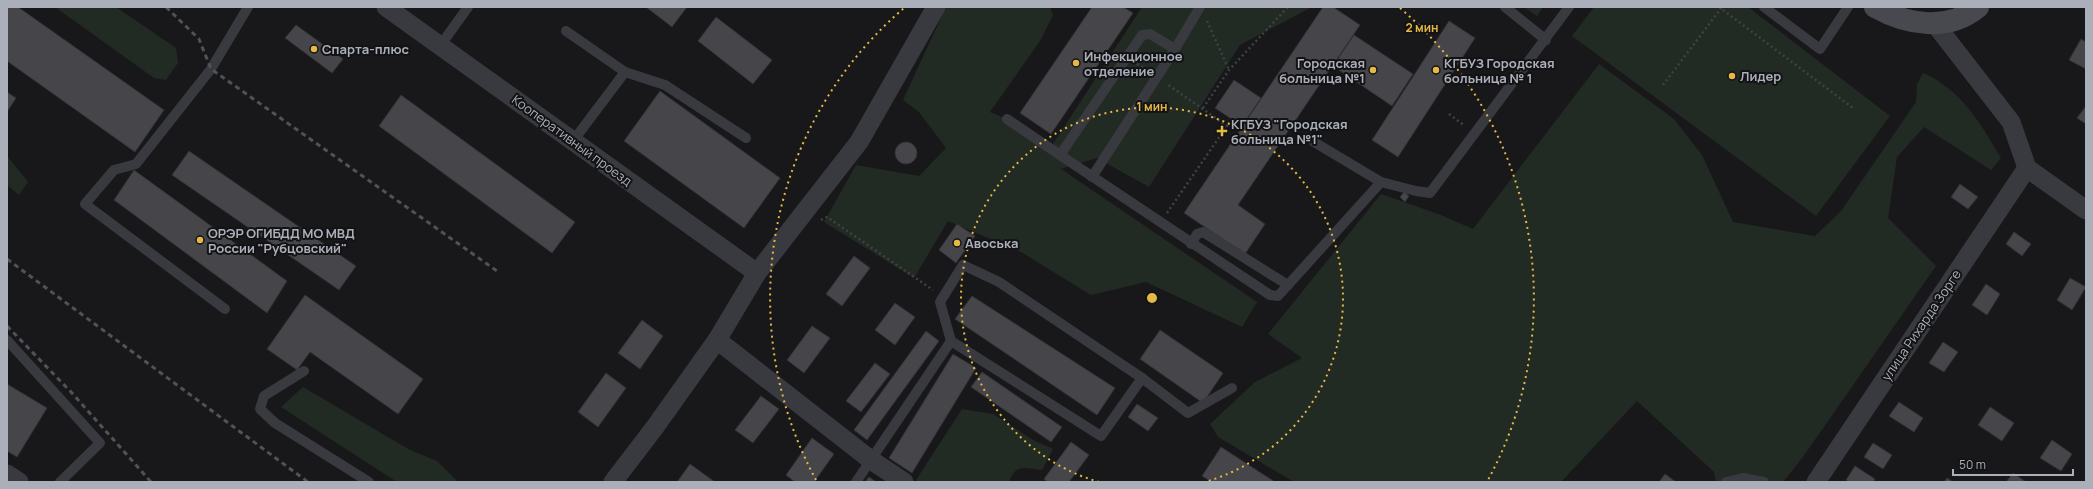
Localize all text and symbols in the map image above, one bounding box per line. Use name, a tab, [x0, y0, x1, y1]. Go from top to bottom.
text: 2 мин	[1405, 19, 1439, 36]
place label: Спарта-плюс	[322, 40, 410, 58]
marker: Спарта-плюс	[309, 44, 319, 54]
place label: Инфекционное отделение	[1084, 47, 1183, 80]
place label: Городская больница №1	[1279, 54, 1365, 87]
place label: КГБУЗ Городская больница № 1	[1444, 54, 1555, 87]
marker: Инфекционное отделение	[1071, 58, 1081, 68]
marker: Городская больница №1	[1368, 65, 1378, 75]
marker: КГБУЗ Городская больница № 1	[1431, 65, 1441, 75]
place label: Лидер	[1740, 67, 1781, 85]
marker: Лидер	[1727, 71, 1737, 81]
street label: Кооперативный проезд	[508, 90, 636, 190]
text: 1 мин	[1136, 98, 1168, 115]
place label: КГБУЗ "Городская больница №1"	[1231, 115, 1348, 148]
marker: КГБУЗ "Городская больница №1"	[1216, 125, 1228, 137]
place label: ОРЭР ОГИБДД МО МВД России "Рубцовский"	[208, 224, 355, 257]
place label: Авоська	[965, 234, 1018, 252]
marker: ОРЭР ОГИБДД МО МВД России "Рубцовский"	[195, 235, 205, 245]
marker: Авоська	[952, 238, 962, 248]
street label: улица Рихарда Зорге	[1877, 266, 1965, 384]
centre of rings	[1145, 291, 1159, 305]
scale bar	[1953, 451, 2073, 477]
text: 50 m	[1959, 456, 1986, 473]

